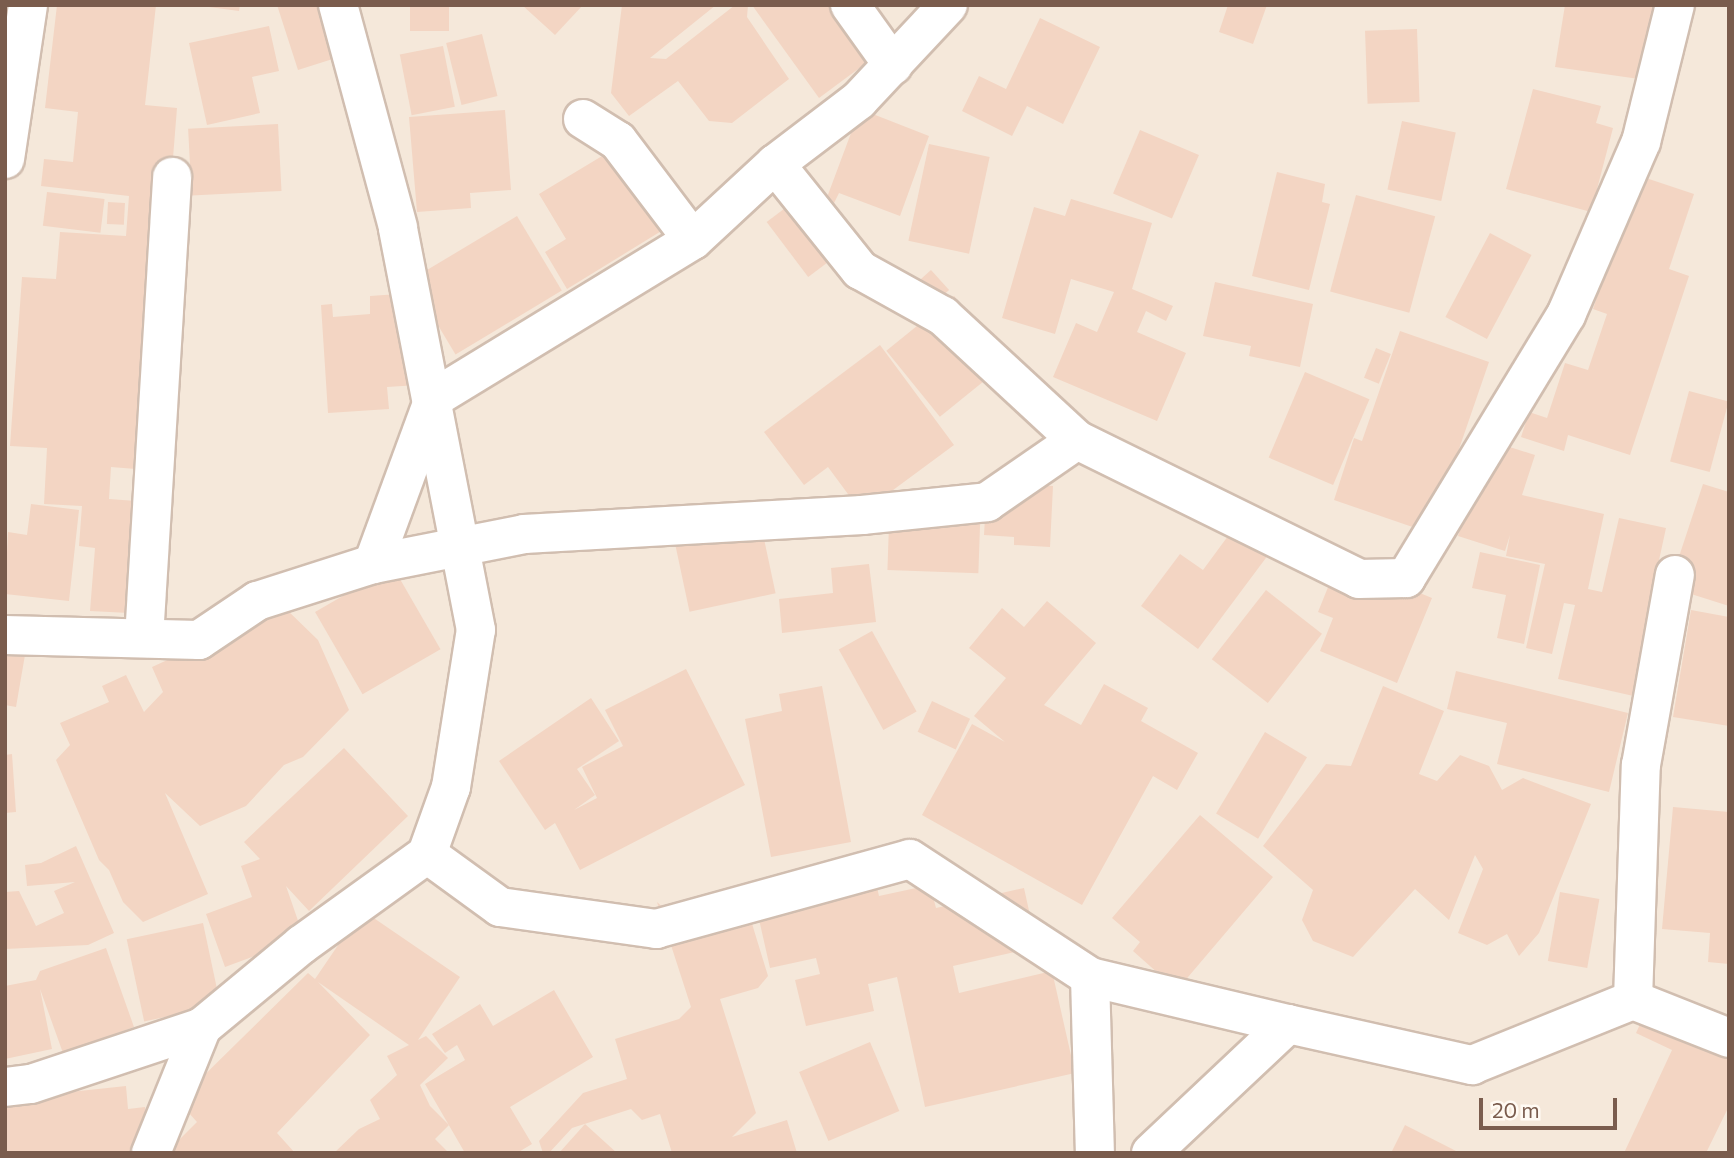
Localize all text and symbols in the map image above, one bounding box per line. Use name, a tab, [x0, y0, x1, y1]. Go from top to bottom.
scale bar	[1482, 1084, 1620, 1128]
text: 20 m	[1492, 1097, 1540, 1122]

